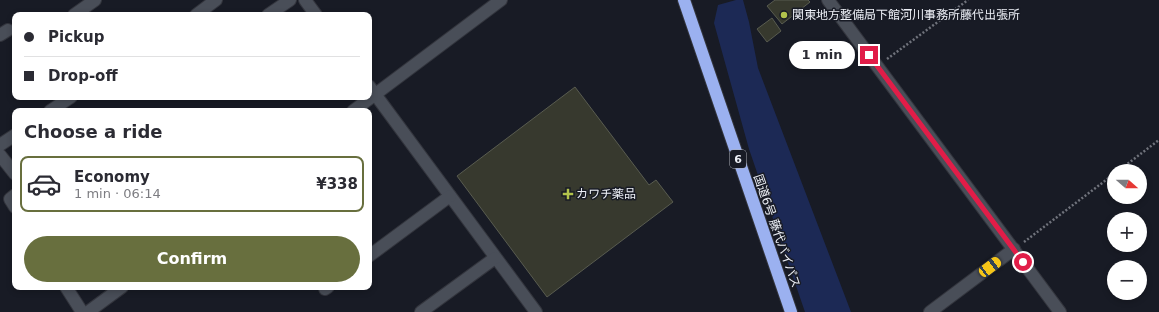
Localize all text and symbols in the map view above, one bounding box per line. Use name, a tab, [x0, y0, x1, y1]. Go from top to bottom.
place label: 関東地方整備局下館河川事務所藤代出張所	[792, 8, 1020, 22]
marker: 関東地方整備局下館河川事務所藤代出張所	[779, 10, 789, 20]
text: Pickup	[48, 28, 104, 46]
callout: 1 min	[789, 41, 855, 69]
route end	[860, 46, 878, 64]
text: 1 min	[802, 47, 842, 62]
text: Drop-off	[48, 67, 118, 85]
text: Choose a ride	[24, 121, 163, 142]
road number: 6	[730, 150, 746, 168]
north arrow	[1107, 164, 1147, 204]
map controls	[1107, 164, 1147, 300]
icon: car	[26, 166, 62, 202]
text: Economy	[74, 168, 150, 186]
street label: 国道6号 藤代バイパス	[751, 172, 803, 290]
text: ¥338	[316, 175, 358, 193]
text: 1 min · 06:14	[74, 186, 161, 201]
place label: カワチ薬品	[576, 187, 636, 201]
marker: カワチ薬品	[563, 189, 573, 199]
button: +	[1107, 212, 1147, 252]
button: Confirm	[24, 236, 360, 282]
route start	[1014, 253, 1032, 271]
car	[977, 255, 1003, 279]
button: −	[1107, 260, 1147, 300]

